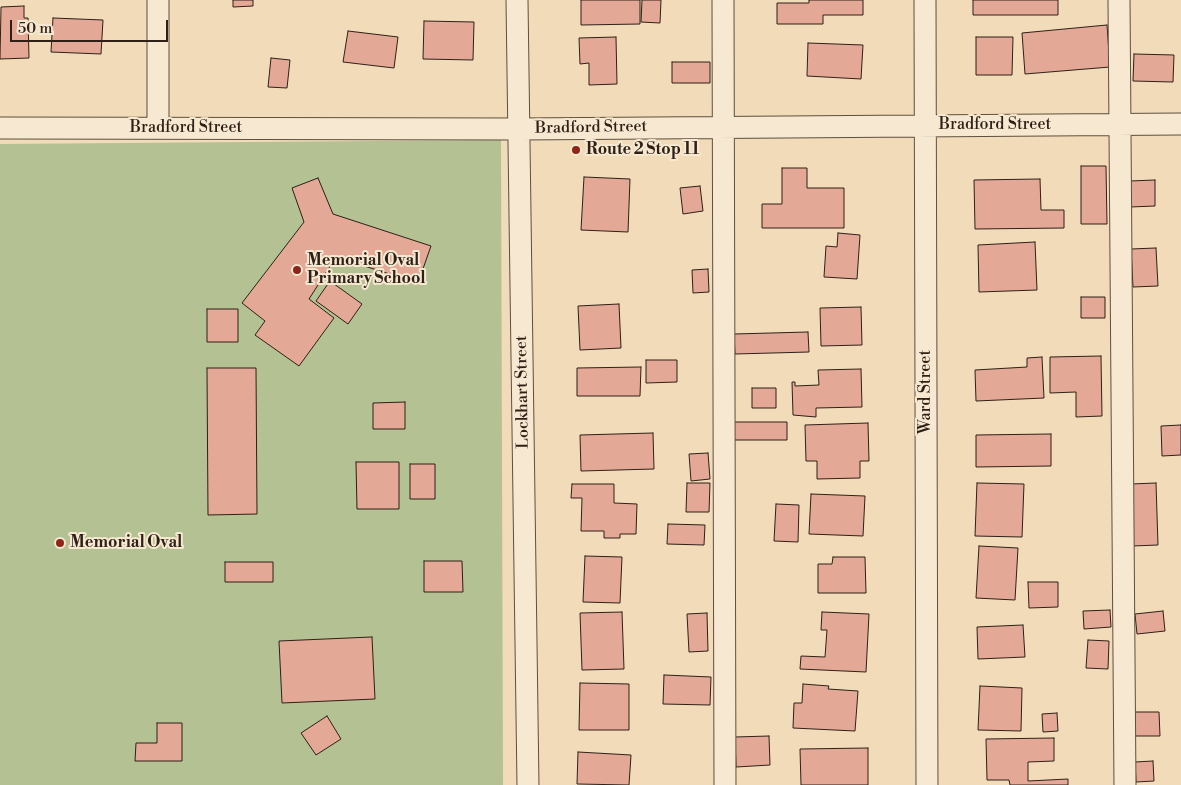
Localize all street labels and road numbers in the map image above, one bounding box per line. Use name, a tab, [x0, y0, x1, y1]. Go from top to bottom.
street label: Bradford Street	[939, 115, 1051, 135]
street label: Bradford Street	[535, 117, 647, 139]
street label: Bradford Street	[130, 118, 242, 138]
street label: Lockhart Street	[512, 335, 534, 449]
street label: Ward Street	[916, 350, 936, 434]

